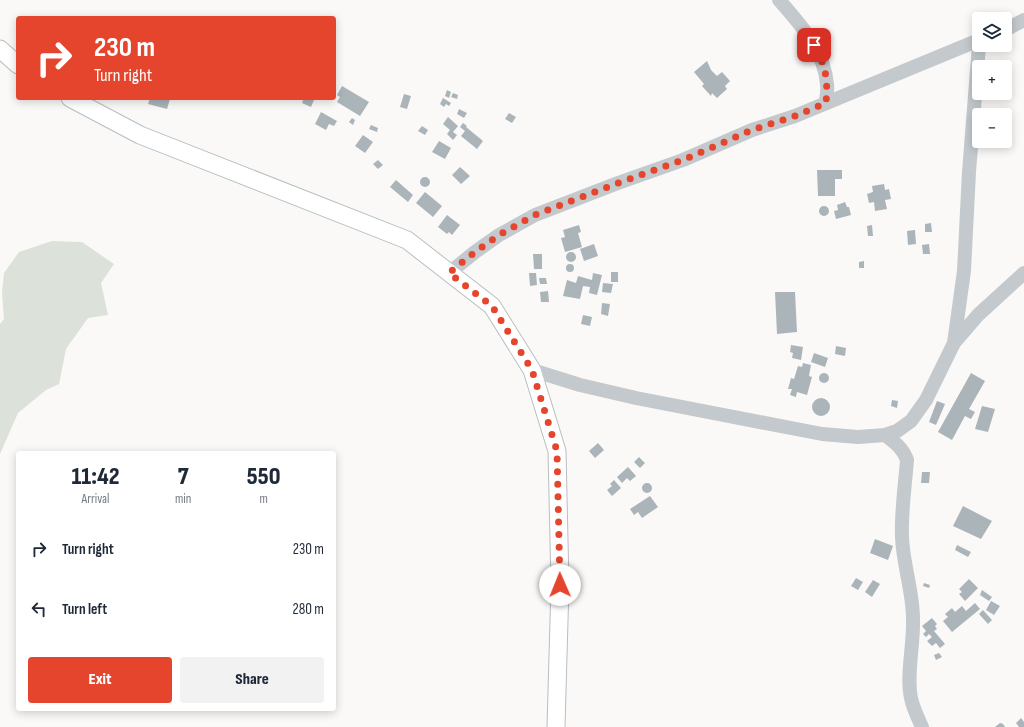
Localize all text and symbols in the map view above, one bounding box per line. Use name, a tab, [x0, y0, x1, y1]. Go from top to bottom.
map controls	[972, 12, 1012, 148]
button: layers	[972, 12, 1012, 52]
pin	[797, 28, 831, 62]
text: 230 m	[94, 31, 155, 64]
icon: right	[28, 32, 80, 84]
icon: arrive	[803, 34, 825, 56]
button: +	[972, 60, 1012, 100]
text: Turn right	[94, 65, 152, 86]
button: −	[972, 108, 1012, 148]
text: 11:42	[72, 462, 119, 491]
text: 7	[178, 462, 189, 491]
text: 550	[247, 462, 280, 491]
text: Arrival	[82, 491, 109, 507]
text: min	[175, 491, 191, 507]
text: m	[259, 491, 268, 507]
icon: right	[28, 538, 50, 560]
text: Turn right	[62, 540, 114, 559]
text: 230 m	[293, 540, 324, 559]
position arrow	[539, 564, 581, 606]
icon: left	[28, 598, 50, 620]
text: Turn left	[62, 600, 107, 619]
text: 280 m	[293, 600, 324, 619]
button: Exit	[28, 657, 172, 703]
button: Share	[180, 657, 324, 703]

